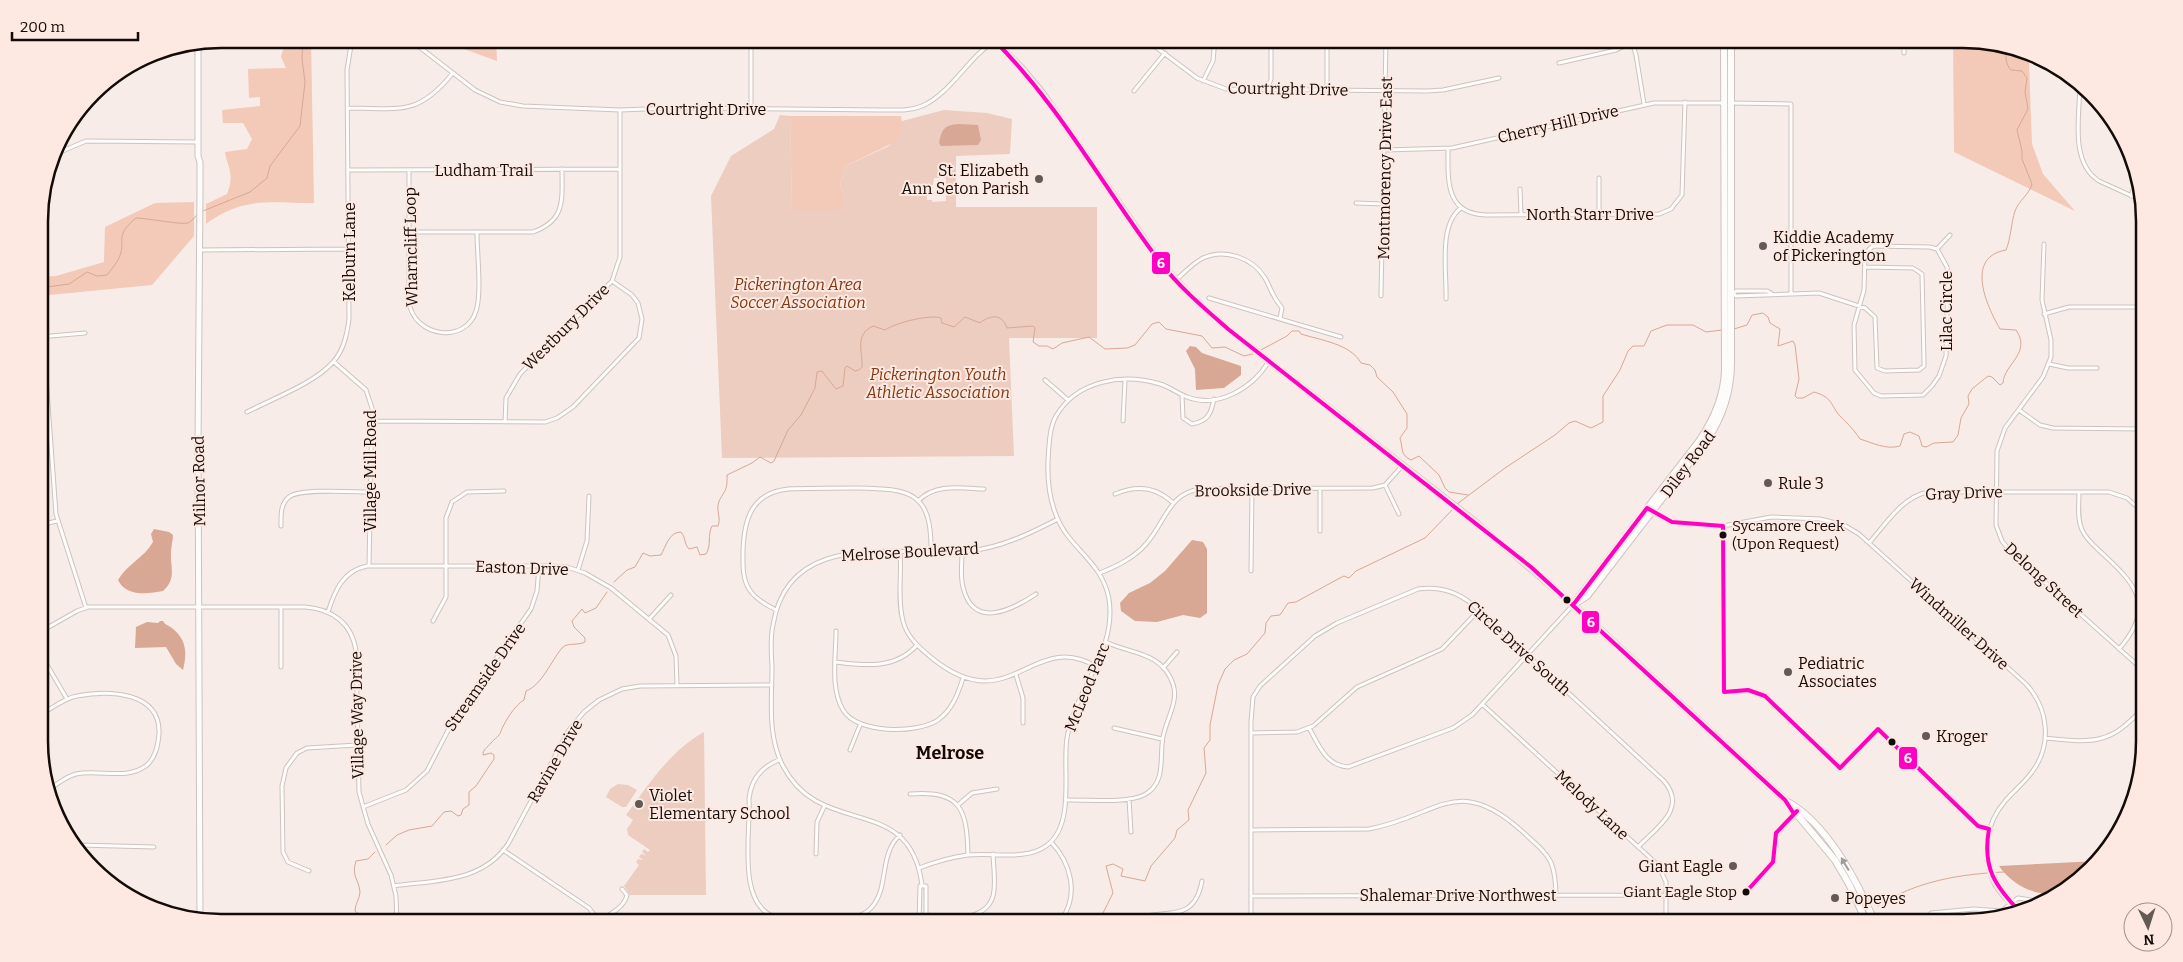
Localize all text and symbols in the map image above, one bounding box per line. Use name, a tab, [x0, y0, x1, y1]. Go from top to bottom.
scale bar	[12, 10, 139, 42]
text: 200 m	[20, 18, 65, 36]
street label: Montmorency Drive East	[1374, 76, 1396, 260]
street label: Courtright Drive	[1228, 78, 1348, 100]
street label: Courtright Drive	[646, 100, 766, 119]
street label: Cherry Hill Drive	[1496, 101, 1620, 147]
street label: Ludham Trail	[435, 161, 534, 180]
place label: St. Elizabeth Ann Seton Parish	[901, 161, 1029, 198]
marker: St. Elizabeth Ann Seton Parish	[1033, 173, 1045, 185]
street label: Wharncliff Loop	[400, 187, 422, 307]
street label: Kelburn Lane	[340, 202, 359, 302]
street label: North Starr Drive	[1526, 205, 1654, 224]
place label: Kiddie Academy of Pickerington	[1773, 228, 1894, 265]
marker: Kiddie Academy of Pickerington	[1757, 240, 1769, 252]
line badge: 6	[1151, 251, 1171, 275]
text: 6	[1157, 255, 1165, 272]
street label: Lilac Circle	[1937, 271, 1956, 351]
park label: Pickerington Area Soccer Association	[730, 275, 866, 312]
street label: Westbury Drive	[519, 280, 613, 374]
park label: Pickerington Youth Athletic Association	[865, 365, 1010, 402]
street label: Village Mill Road	[361, 409, 380, 532]
street label: Diley Road	[1657, 427, 1719, 501]
street label: Milnor Road	[189, 435, 209, 527]
place label: Rule 3	[1778, 474, 1824, 493]
marker: Rule 3	[1762, 477, 1774, 489]
street label: Brookside Drive	[1194, 479, 1312, 501]
street label: Gray Drive	[1925, 482, 2003, 504]
place label: Sycamore Creek (Upon Request)	[1732, 517, 1845, 553]
marker: Sycamore Creek (Upon Request)	[1718, 530, 1728, 540]
street label: Delong Street	[2000, 538, 2088, 622]
street label: Melrose Boulevard	[840, 539, 980, 565]
street label: Easton Drive	[475, 557, 569, 579]
street label: Windmiller Drive	[1905, 574, 2013, 674]
unlabelled marker	[1562, 595, 1572, 605]
street label: Circle Drive South	[1463, 597, 1575, 699]
line badge: 6	[1581, 610, 1600, 634]
text: 6	[1587, 614, 1595, 631]
street label: Streamside Drive	[441, 619, 529, 735]
street label: McLeod Parc	[1061, 640, 1113, 734]
street label: Village Way Drive	[346, 651, 368, 779]
place label: Pediatric Associates	[1798, 654, 1877, 691]
marker: Pediatric Associates	[1782, 666, 1794, 678]
street label: Ravine Drive	[523, 716, 587, 806]
place label: Kroger	[1936, 727, 1988, 746]
marker: Kroger	[1920, 730, 1932, 742]
unlabelled marker	[1887, 737, 1897, 747]
district label: Melrose	[916, 742, 984, 764]
line badge: 6	[1898, 746, 1918, 770]
text: 6	[1904, 750, 1912, 767]
street label: Melody Lane	[1551, 766, 1633, 844]
place label: Violet Elementary School	[649, 786, 790, 823]
marker: Violet Elementary School	[633, 798, 645, 810]
place label: Giant Eagle	[1638, 857, 1723, 876]
one-way arrow	[1841, 857, 1850, 870]
marker: Giant Eagle	[1727, 860, 1739, 872]
place label: Giant Eagle Stop	[1623, 883, 1737, 901]
street label: Shalemar Drive Northwest	[1359, 886, 1557, 905]
marker: Giant Eagle Stop	[1741, 887, 1751, 897]
place label: Popeyes	[1845, 889, 1906, 908]
marker: Popeyes	[1829, 892, 1841, 904]
north arrow	[2123, 902, 2173, 952]
text: N	[2143, 931, 2155, 948]

